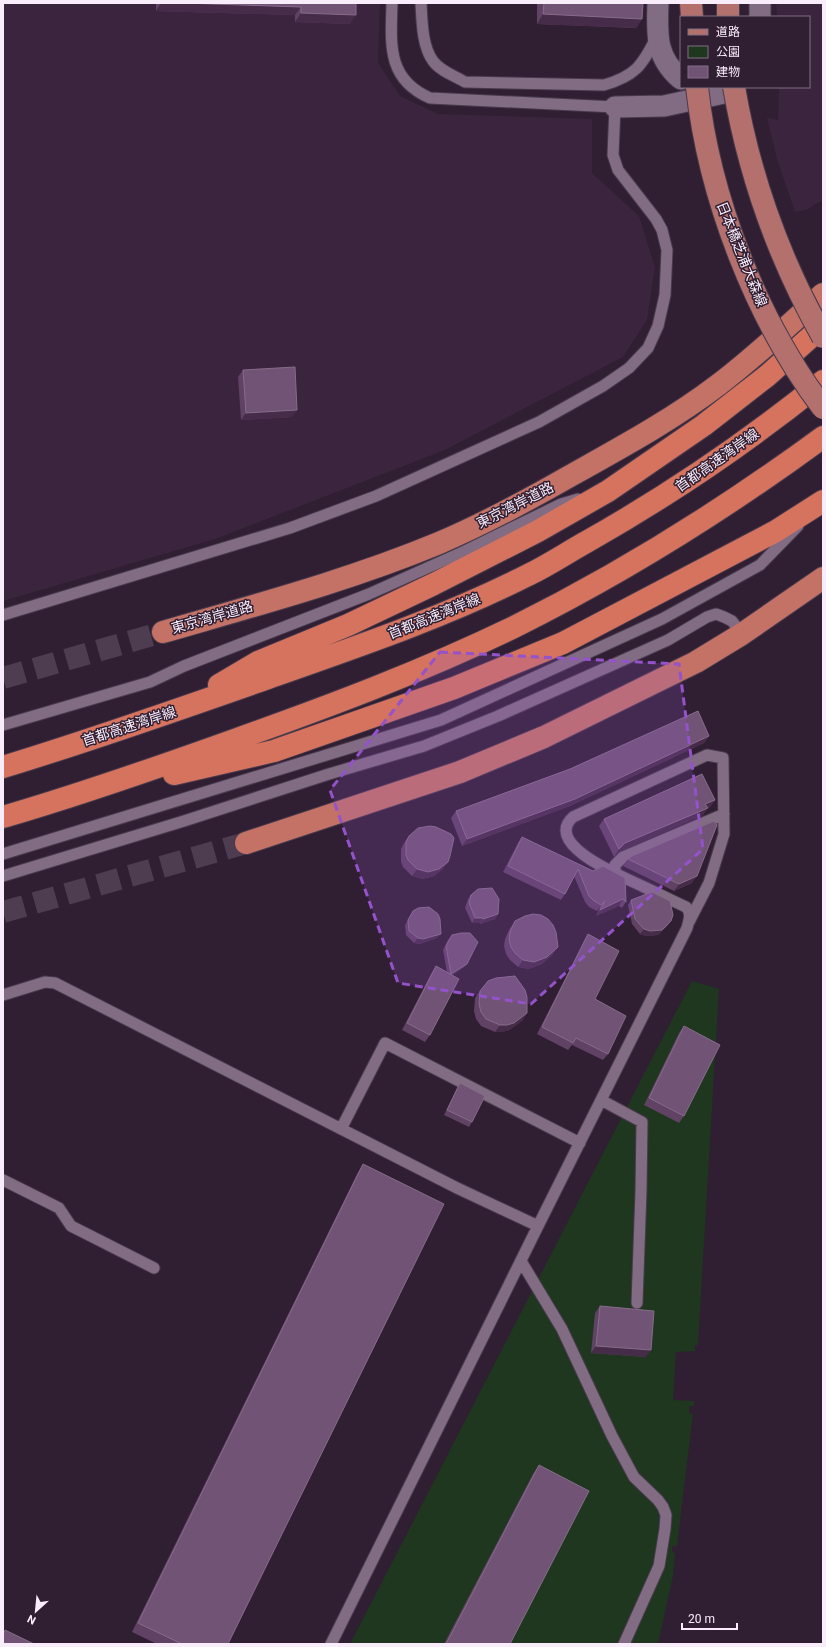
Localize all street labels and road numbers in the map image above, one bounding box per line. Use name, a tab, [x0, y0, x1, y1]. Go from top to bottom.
street label: 日本橋芝浦大森線	[714, 199, 770, 309]
street label: 首都高速湾岸線	[672, 425, 762, 495]
street label: 東京湾岸道路	[474, 479, 556, 531]
street label: 首都高速湾岸線	[386, 590, 482, 642]
street label: 東京湾岸道路	[169, 598, 255, 636]
street label: 首都高速湾岸線	[80, 703, 178, 749]

